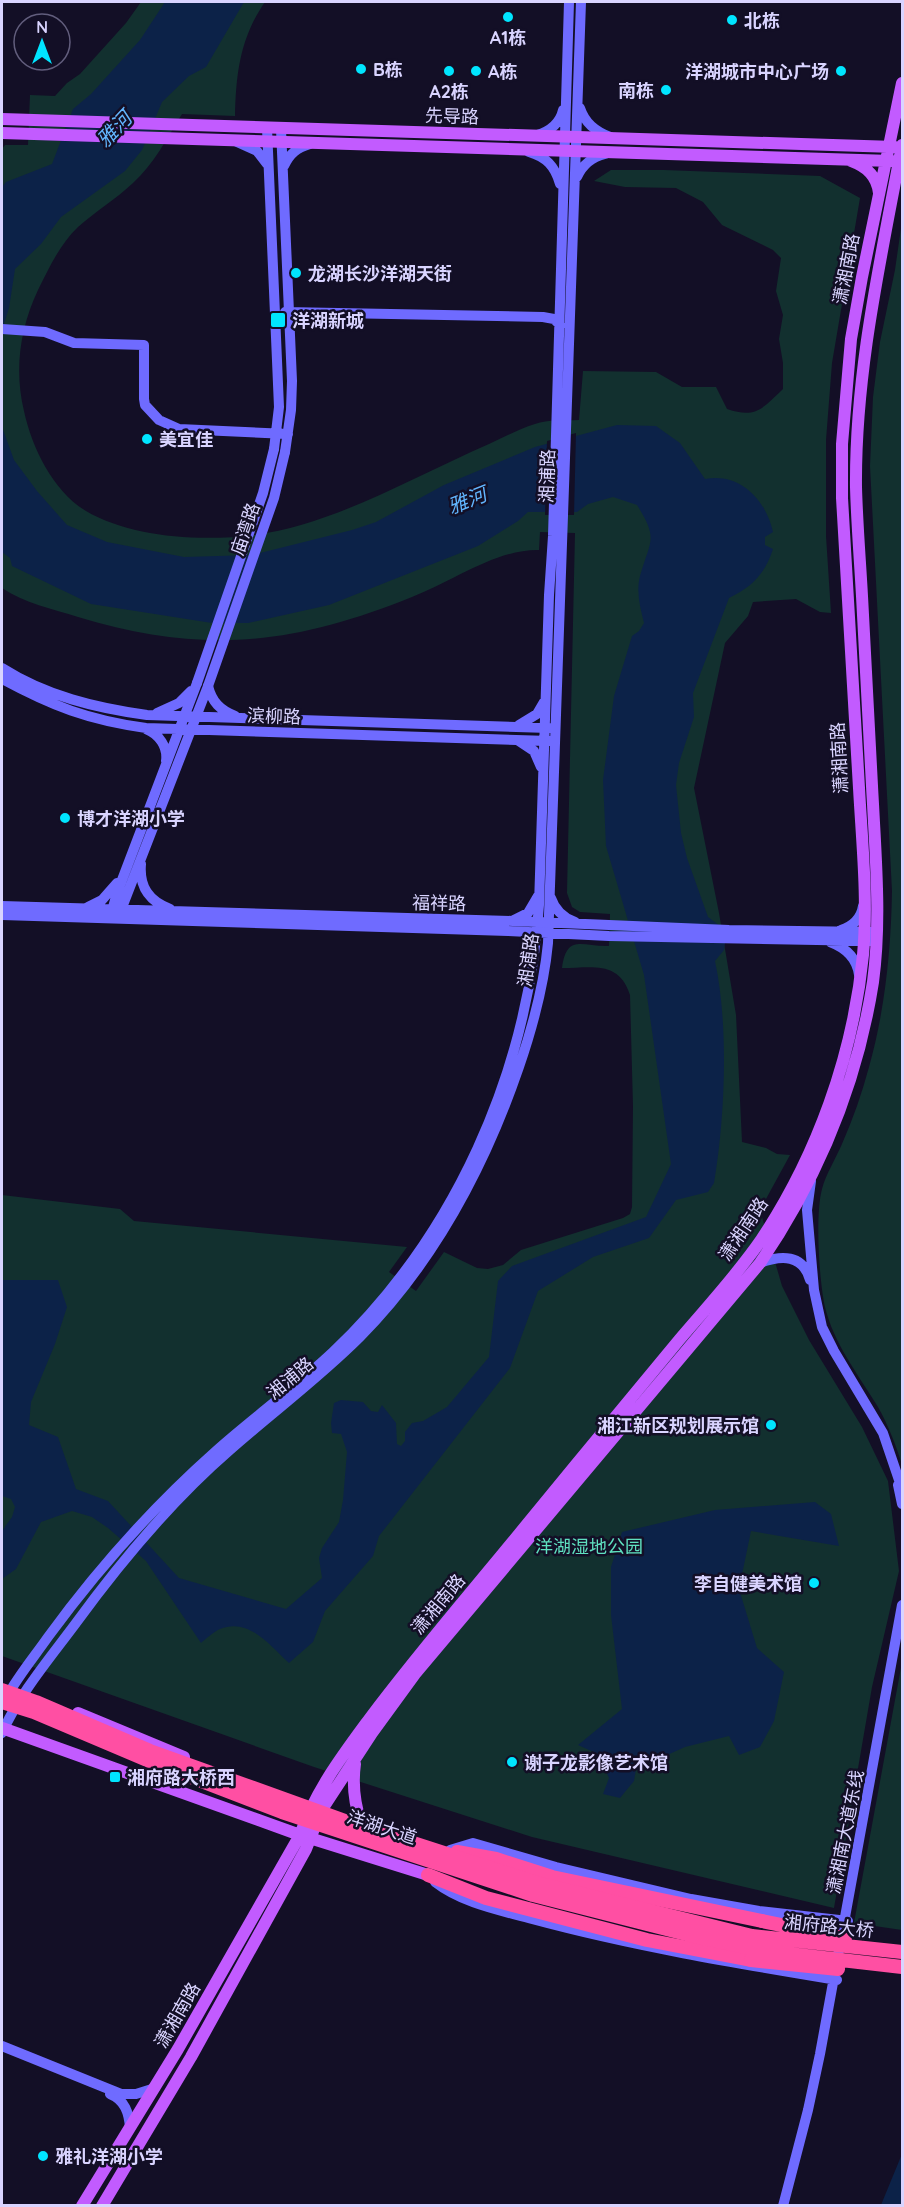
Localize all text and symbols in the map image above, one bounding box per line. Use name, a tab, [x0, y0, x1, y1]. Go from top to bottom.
place label: 北栋	[744, 9, 780, 32]
marker: A1栋	[501, 10, 515, 24]
north arrow	[12, 12, 72, 72]
marker: 北栋	[725, 13, 739, 27]
text: N	[36, 17, 48, 37]
place label: A1栋	[490, 26, 526, 49]
place label: B栋	[373, 58, 403, 81]
place label: A栋	[488, 60, 518, 83]
place label: 洋湖城市中心广场	[685, 60, 829, 83]
marker: B栋	[354, 62, 368, 76]
marker: A2栋	[442, 64, 456, 78]
marker: A栋	[469, 64, 483, 78]
marker: 洋湖城市中心广场	[834, 64, 848, 78]
place label: 南栋	[618, 79, 654, 102]
place label: A2栋	[429, 80, 469, 103]
marker: 南栋	[659, 83, 673, 97]
water label: 雅河	[91, 103, 140, 152]
street label: 先导路	[425, 104, 479, 128]
street label: 潇湘南路	[828, 231, 864, 307]
place label: 龙湖长沙洋湖天街	[308, 262, 452, 285]
marker: 龙湖长沙洋湖天街	[289, 266, 303, 280]
place label: 洋湖新城	[292, 309, 364, 332]
marker: 洋湖新城	[269, 311, 287, 329]
place label: 美宜佳	[159, 428, 213, 451]
marker: 美宜佳	[140, 432, 154, 446]
street label: 湘浦路	[535, 449, 559, 503]
water label: 雅河	[444, 479, 494, 519]
street label: 庙湾路	[225, 500, 265, 558]
street label: 滨柳路	[247, 704, 301, 728]
street label: 潇湘南路	[826, 721, 852, 795]
place label: 博才洋湖小学	[77, 807, 185, 830]
marker: 博才洋湖小学	[58, 811, 72, 825]
street label: 福祥路	[412, 891, 466, 915]
street label: 湘浦路	[513, 932, 543, 988]
street label: 潇湘南路	[713, 1193, 773, 1265]
street label: 湘浦路	[262, 1352, 318, 1404]
place label: 湘江新区规划展示馆	[597, 1414, 759, 1437]
marker: 湘江新区规划展示馆	[764, 1418, 778, 1432]
park label: 洋湖湿地公园	[535, 1535, 643, 1558]
street label: 潇湘南路	[406, 1569, 470, 1639]
place label: 李自健美术馆	[694, 1572, 802, 1595]
marker: 李自健美术馆	[807, 1576, 821, 1590]
place label: 谢子龙影像艺术馆	[524, 1751, 668, 1774]
marker: 谢子龙影像艺术馆	[505, 1755, 519, 1769]
place label: 湘府路大桥西	[127, 1766, 235, 1789]
street label: 潇湘南大道东线	[822, 1768, 868, 1896]
marker: 湘府路大桥西	[108, 1770, 122, 1784]
street label: 洋湖大道	[344, 1805, 420, 1849]
street label: 湘府路大桥	[783, 1910, 875, 1942]
street label: 潇湘南路	[149, 1978, 205, 2052]
place label: 雅礼洋湖小学	[55, 2145, 163, 2168]
marker: 雅礼洋湖小学	[36, 2149, 50, 2163]

